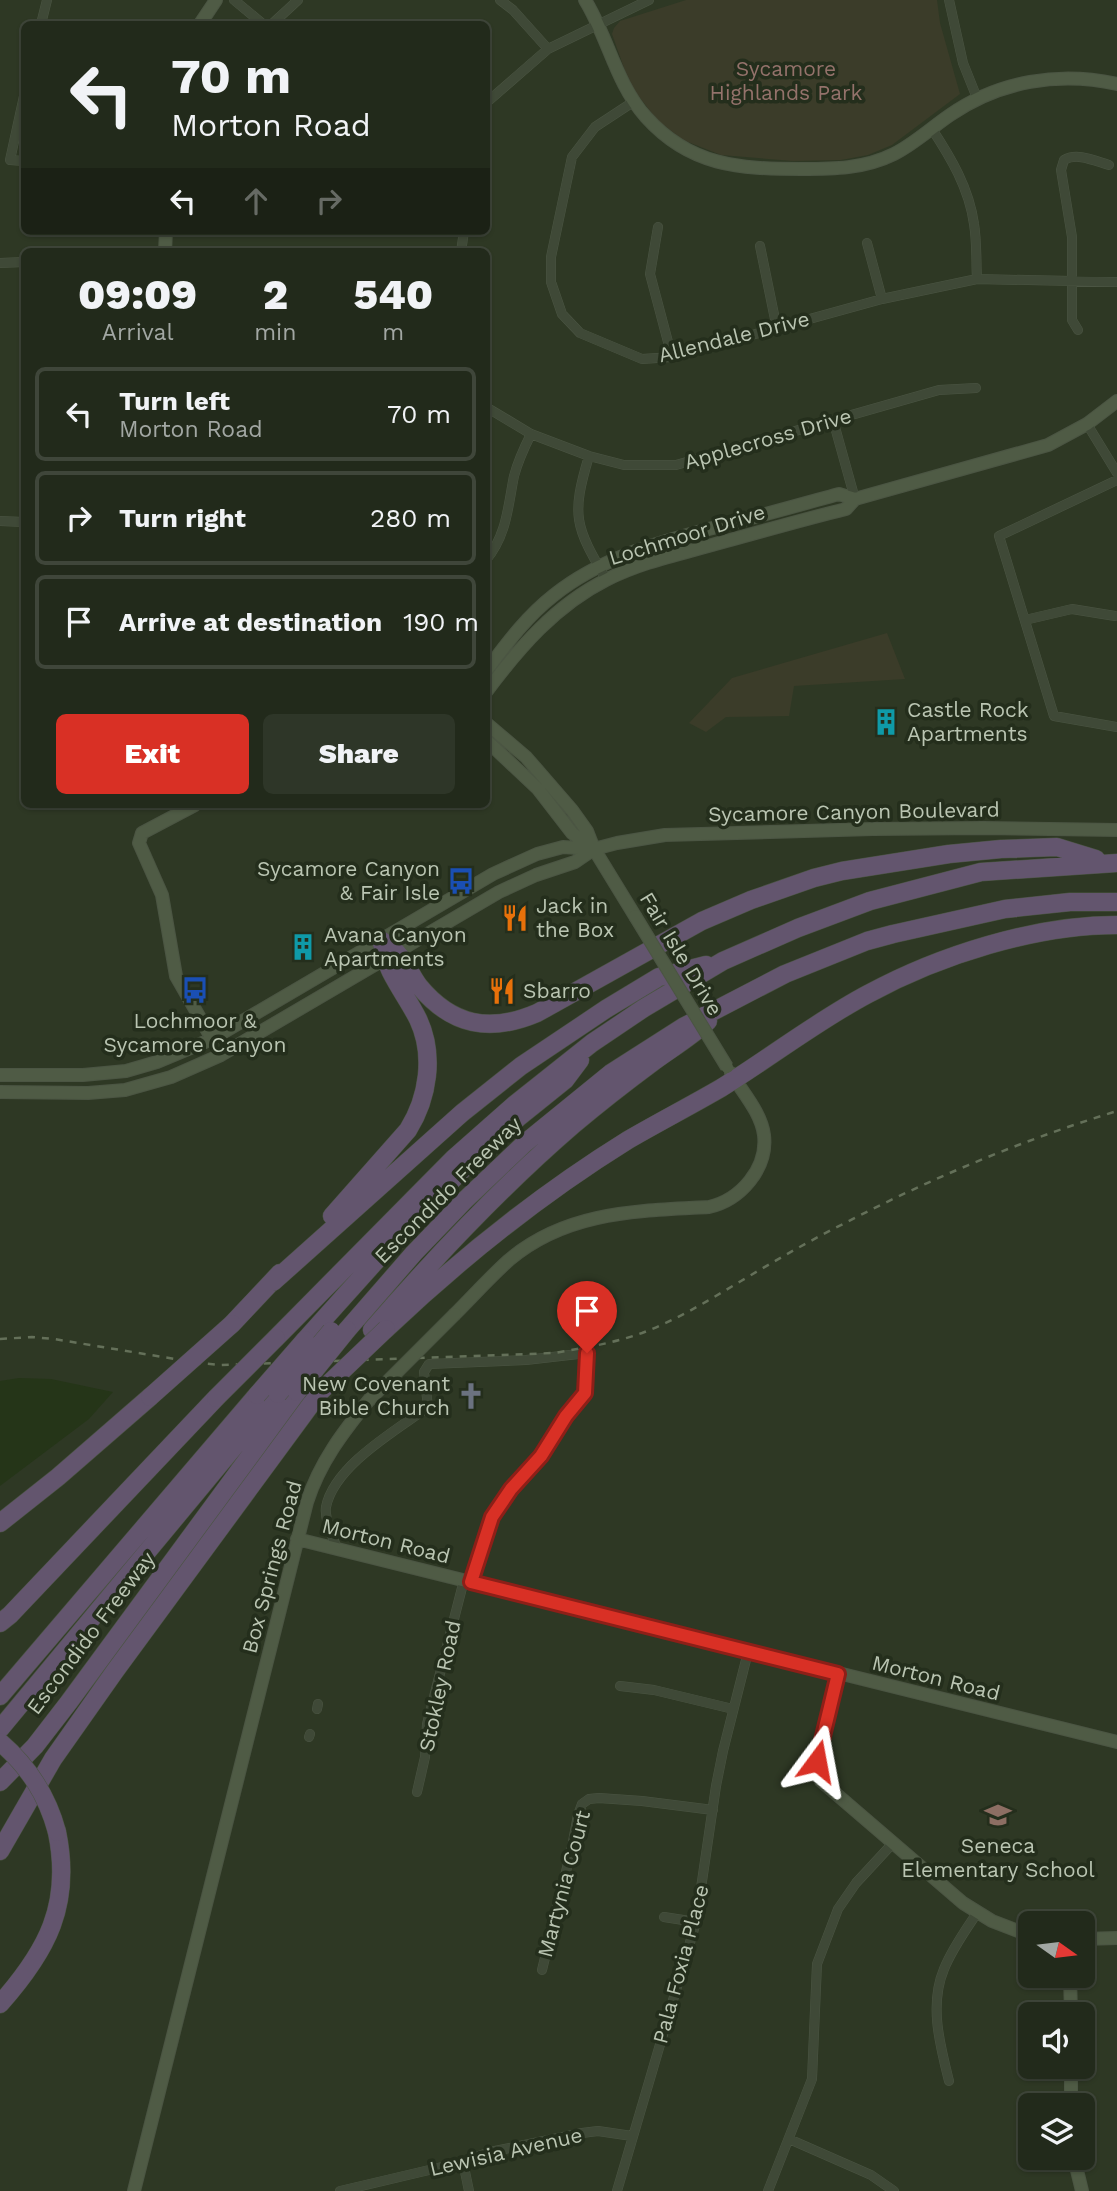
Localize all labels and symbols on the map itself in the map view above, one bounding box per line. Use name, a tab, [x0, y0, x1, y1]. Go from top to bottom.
park label: Sycamore Highlands Park	[709, 56, 863, 105]
street label: Allendale Drive	[656, 306, 812, 367]
street label: Applecross Drive	[681, 403, 854, 474]
street label: Lochmoor Drive	[606, 499, 768, 570]
place label: Castle Rock Apartments	[907, 697, 1029, 746]
building icon: Castle Rock Apartments	[871, 707, 901, 737]
street label: Sycamore Canyon Boulevard	[708, 796, 1000, 827]
place label: Sycamore Canyon & Fair Isle	[257, 856, 440, 905]
bus stop icon: Sycamore Canyon & Fair Isle	[446, 866, 476, 896]
street label: Fair Isle Drive	[635, 888, 728, 1020]
place label: Jack in the Box	[536, 893, 614, 942]
restaurant icon: Jack in the Box	[500, 903, 530, 933]
place label: Avana Canyon Apartments	[324, 922, 467, 971]
building icon: Avana Canyon Apartments	[288, 932, 318, 962]
bus stop icon: Lochmoor & Sycamore Canyon	[180, 975, 210, 1005]
restaurant icon: Sbarro	[487, 976, 517, 1006]
place label: Sbarro	[523, 978, 591, 1003]
place label: Lochmoor & Sycamore Canyon	[104, 1008, 286, 1057]
street label: Escondido Freeway	[369, 1111, 526, 1268]
pin	[557, 1281, 617, 1353]
place label: New Covenant Bible Church	[302, 1371, 450, 1420]
church icon: New Covenant Bible Church	[456, 1381, 486, 1411]
street label: Box Springs Road	[236, 1478, 307, 1656]
street label: Morton Road	[319, 1513, 453, 1569]
street label: Escondido Freeway	[21, 1546, 160, 1719]
street label: Stokley Road	[413, 1618, 466, 1754]
street label: Morton Road	[869, 1650, 1003, 1706]
position arrow	[780, 1724, 854, 1798]
school or university icon: Seneca Elementary School	[983, 1800, 1013, 1830]
street label: Martynia Court	[532, 1807, 595, 1960]
place label: Seneca Elementary School	[901, 1833, 1095, 1882]
street label: Pala Foxia Place	[647, 1882, 714, 2046]
north arrow	[1018, 1911, 1096, 1988]
street label: Lewisia Avenue	[427, 2122, 585, 2181]

